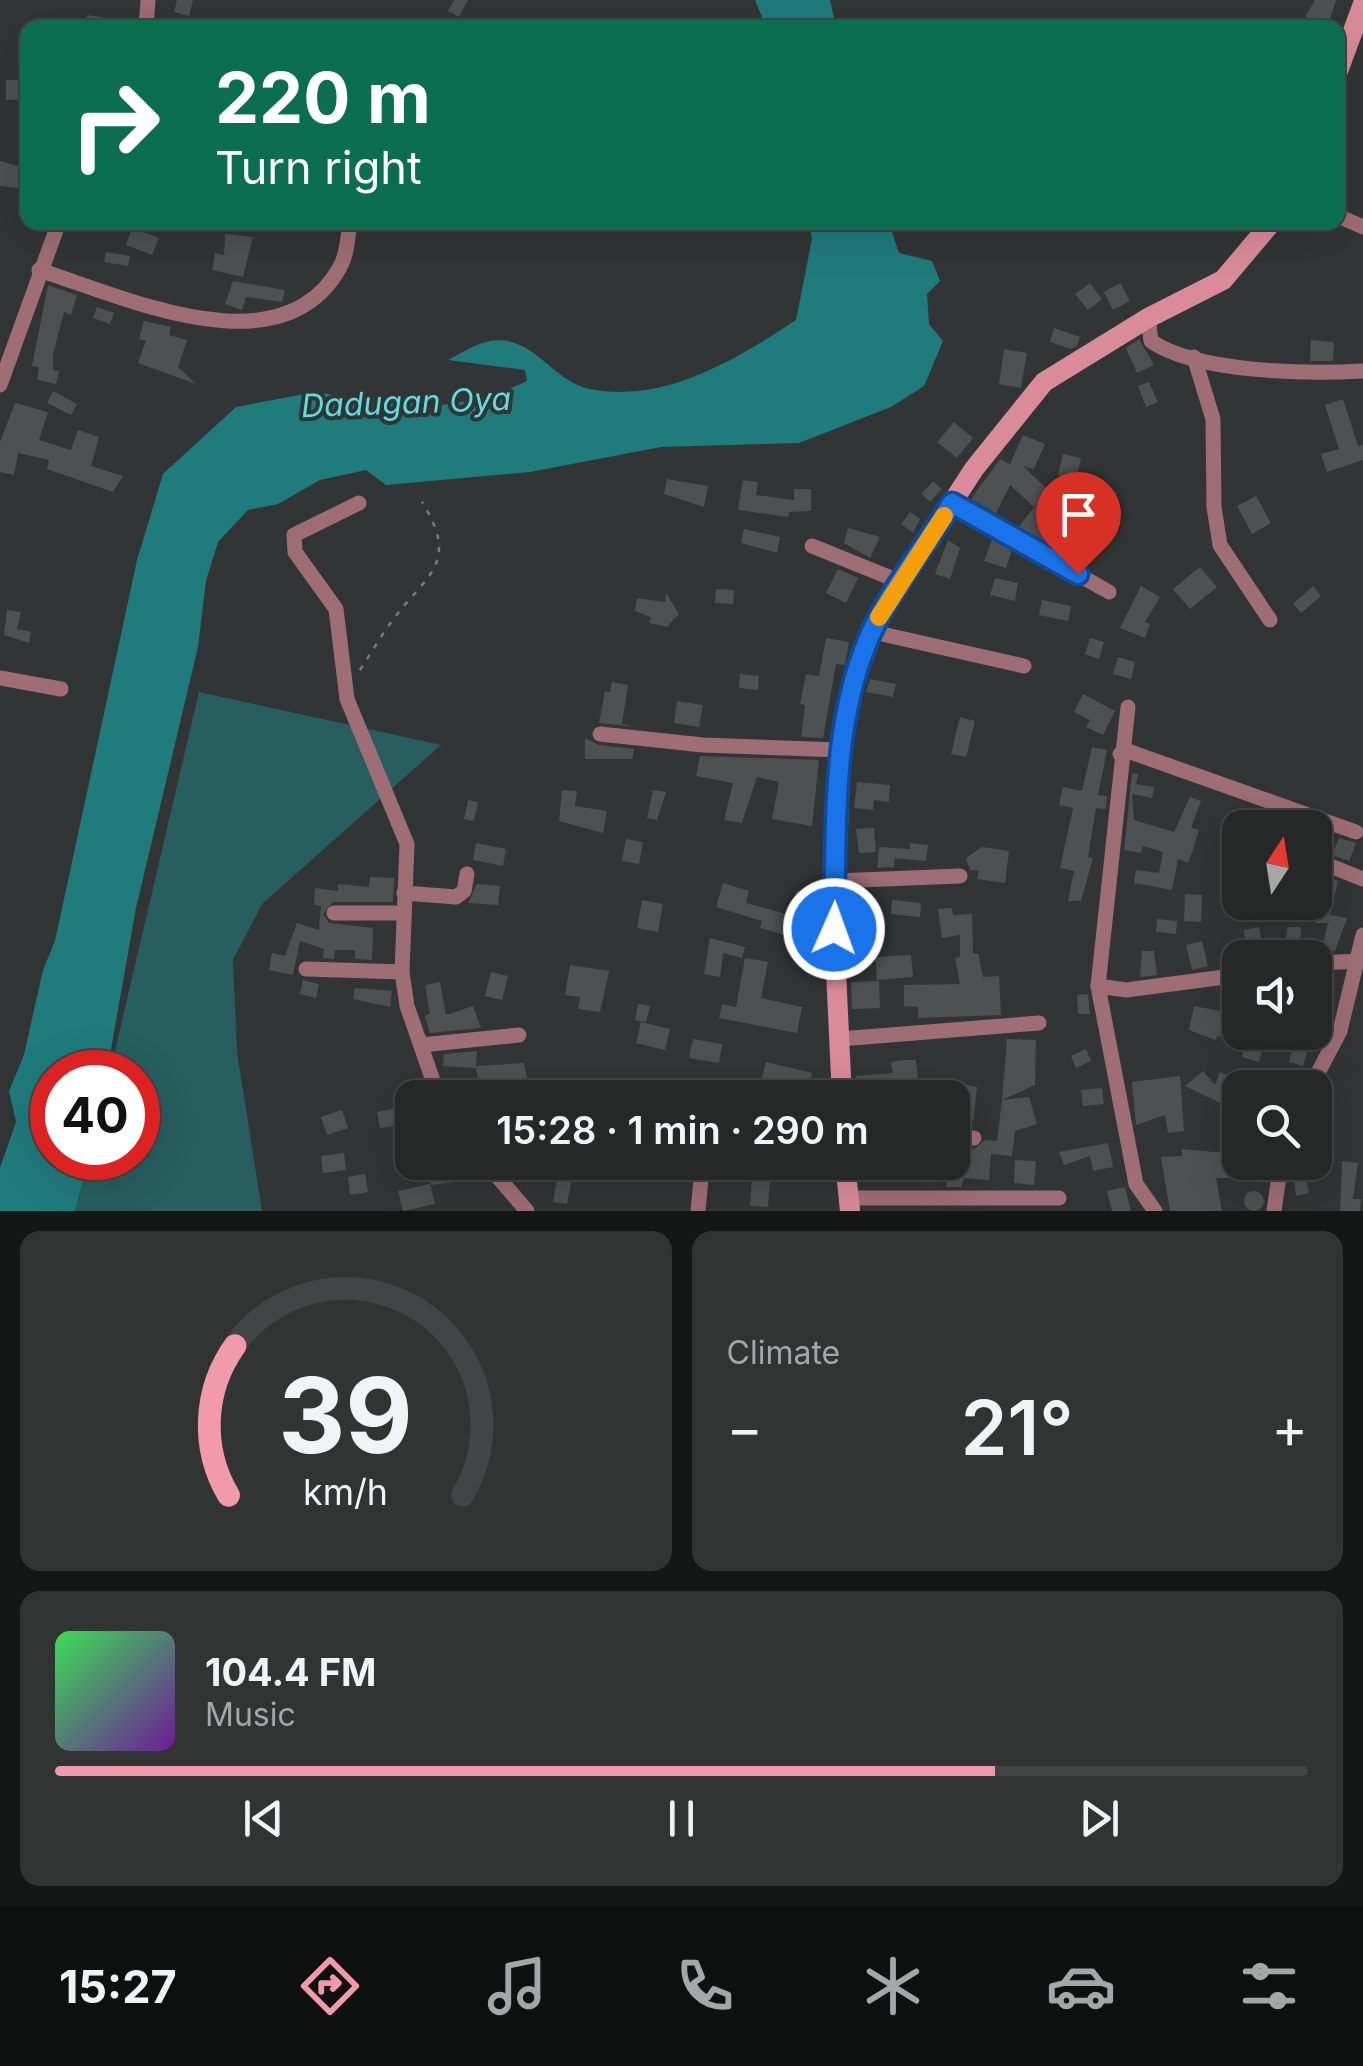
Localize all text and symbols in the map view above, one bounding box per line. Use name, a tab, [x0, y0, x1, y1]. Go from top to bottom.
text: 220 m	[215, 55, 431, 140]
icon: right	[50, 60, 180, 190]
text: Turn right	[215, 140, 422, 195]
water label: Dadugan Oya	[300, 379, 512, 425]
pin	[1036, 472, 1121, 575]
icon: arrive	[1051, 487, 1106, 542]
north arrow	[1222, 810, 1332, 920]
map controls	[1222, 810, 1332, 1180]
position arrow	[782, 877, 886, 981]
button: sound	[1222, 940, 1332, 1050]
speed limit sign: 40	[30, 1050, 160, 1180]
button: search	[1222, 1070, 1332, 1180]
text: 15:28 · 1 min · 290 m	[496, 1107, 869, 1153]
text: Climate	[727, 1333, 840, 1372]
text: 39	[278, 1352, 413, 1478]
text: 21°	[961, 1382, 1074, 1473]
text: −	[727, 1395, 763, 1461]
text: +	[1272, 1395, 1308, 1461]
text: km/h	[303, 1470, 388, 1514]
text: 104.4 FM	[205, 1649, 377, 1695]
text: Music	[205, 1695, 296, 1734]
icon: previous	[236, 1791, 291, 1846]
icon: pause	[654, 1791, 709, 1846]
icon: next	[1072, 1791, 1127, 1846]
icon: directions	[295, 1951, 365, 2021]
icon: music	[482, 1951, 552, 2021]
icon: phone	[670, 1951, 740, 2021]
icon: climate	[858, 1951, 928, 2021]
icon: car	[1046, 1951, 1116, 2021]
icon: filters	[1234, 1951, 1304, 2021]
text: 15:27	[59, 1959, 177, 2014]

